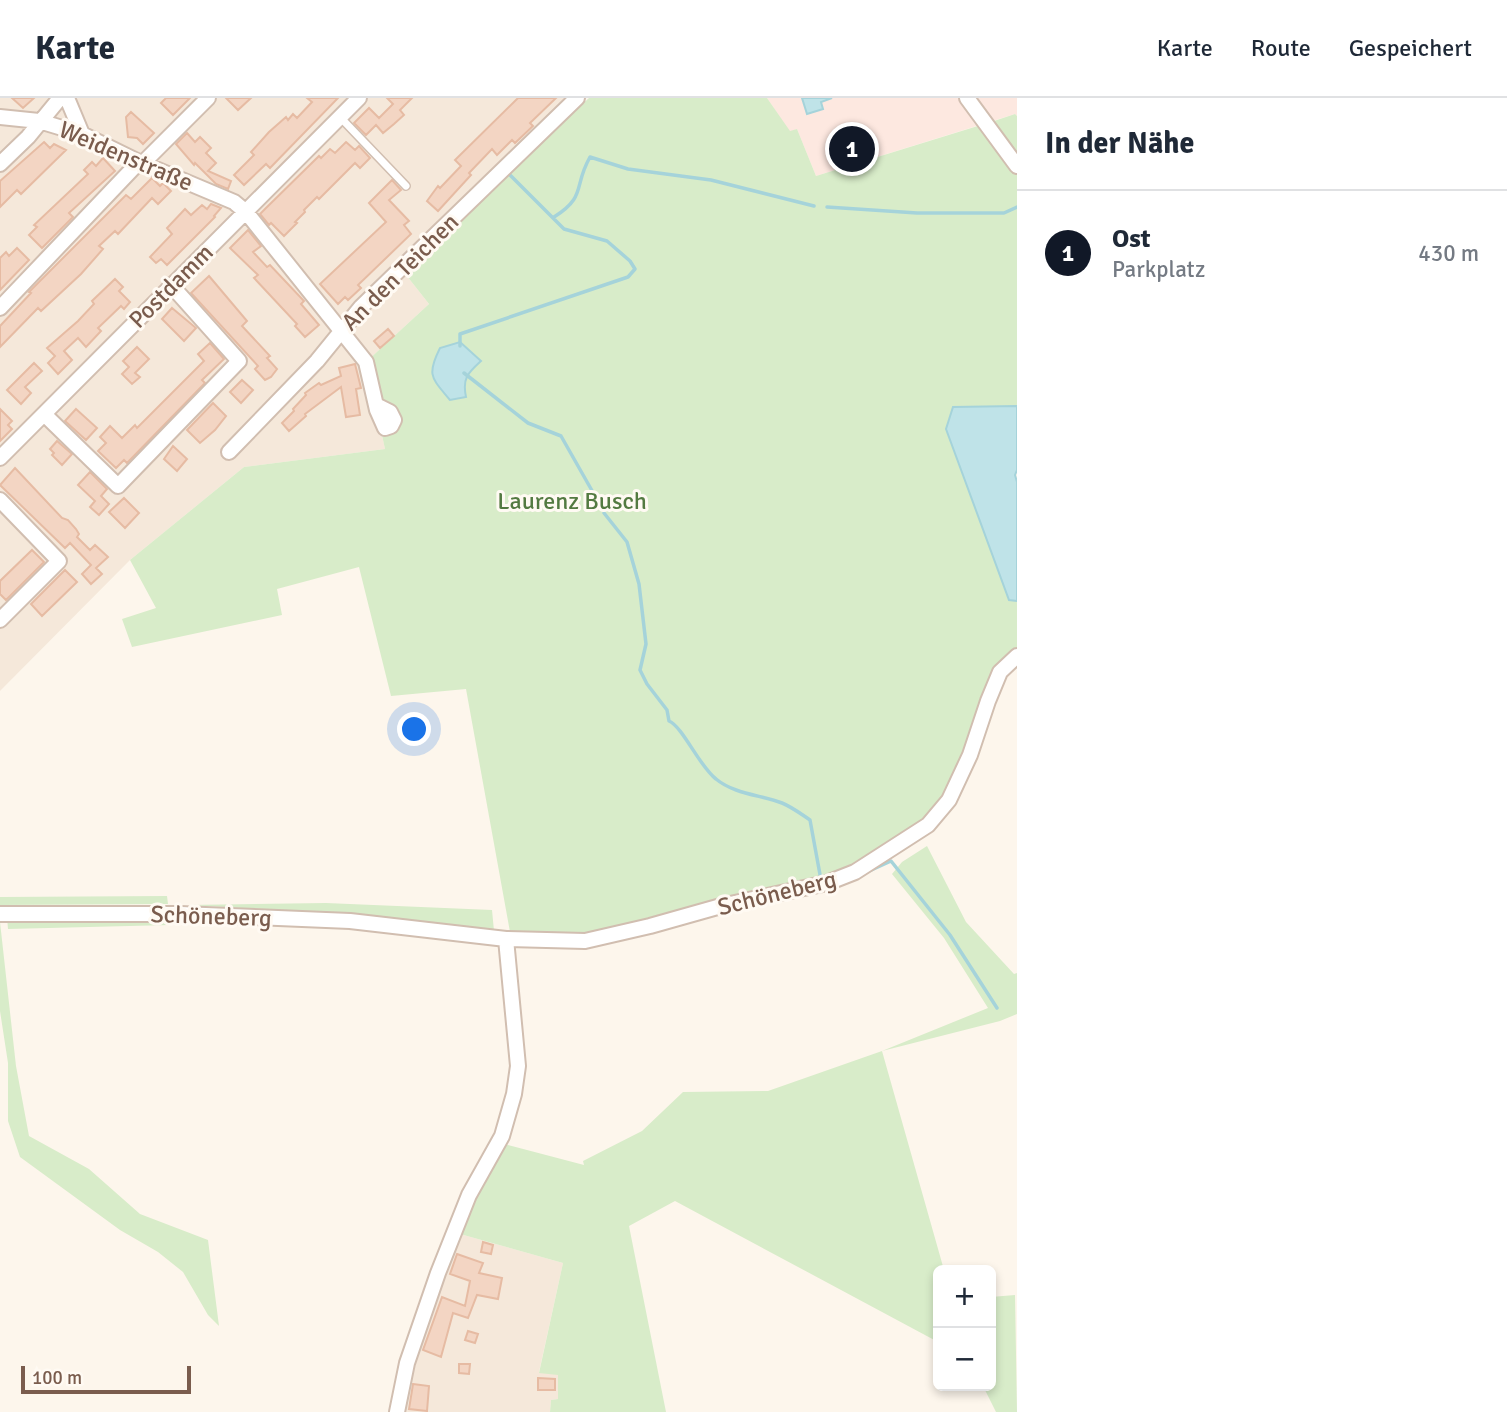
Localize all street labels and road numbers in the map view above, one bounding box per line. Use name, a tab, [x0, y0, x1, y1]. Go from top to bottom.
street label: Weidenstraße	[55, 114, 197, 198]
street label: An den Teichen	[335, 207, 465, 337]
street label: Postdamm	[122, 237, 220, 335]
street label: Schöneberg	[715, 864, 839, 922]
street label: Schöneberg	[150, 899, 272, 933]

